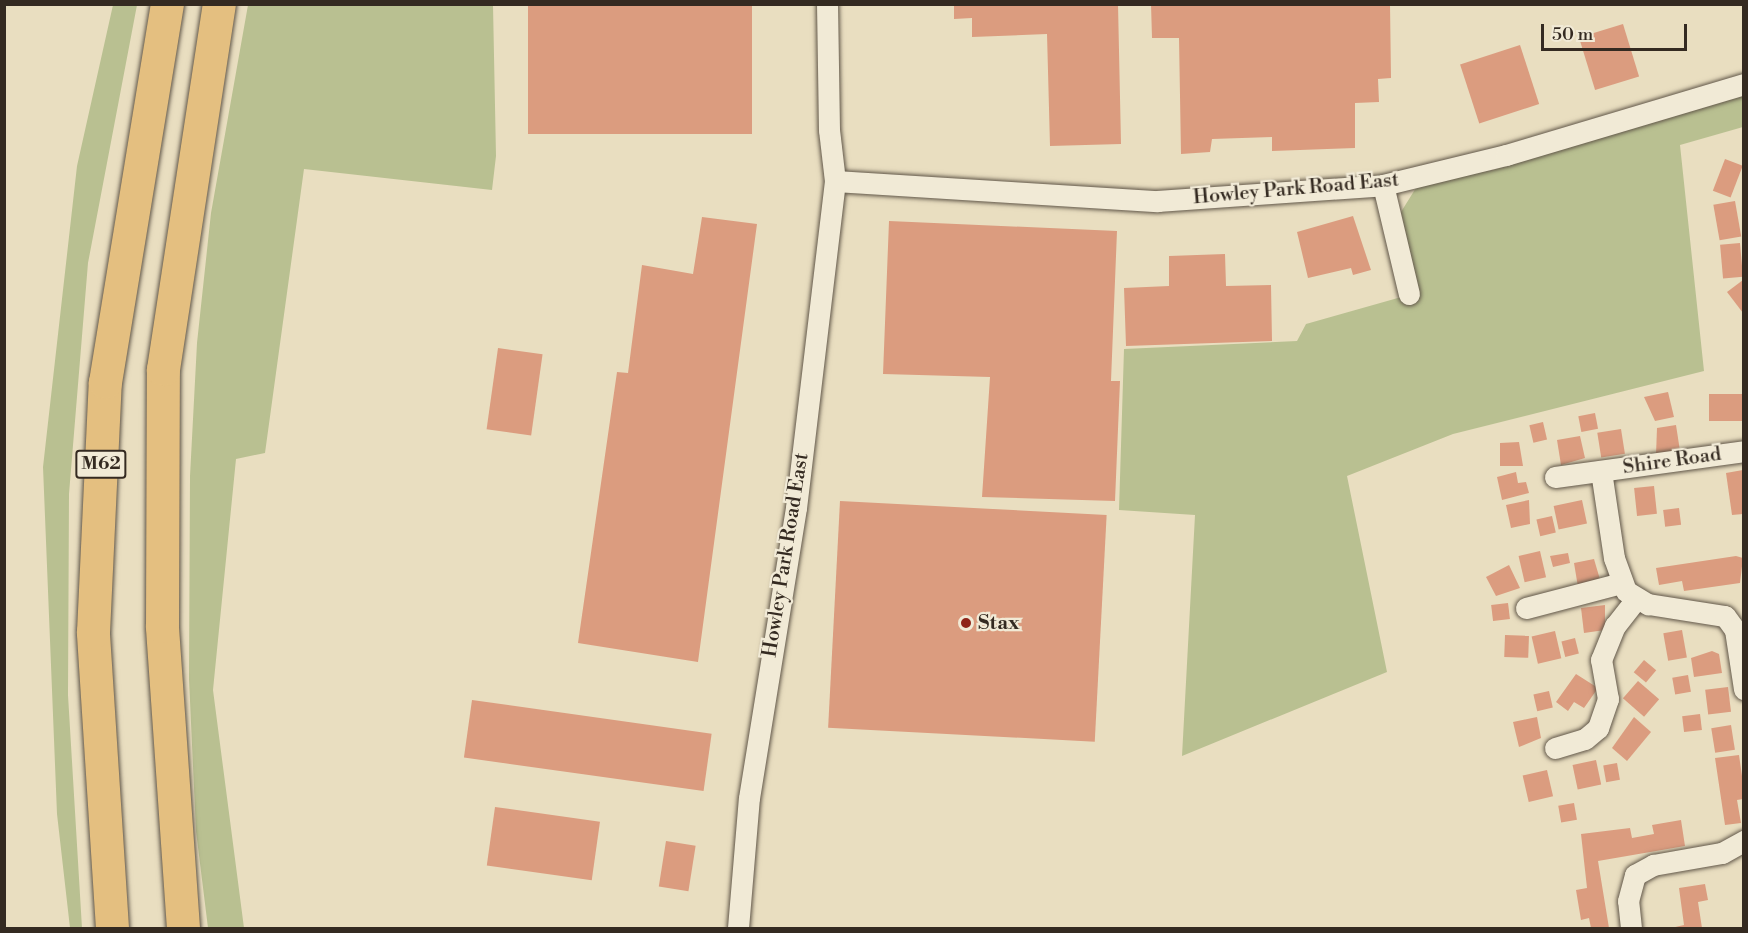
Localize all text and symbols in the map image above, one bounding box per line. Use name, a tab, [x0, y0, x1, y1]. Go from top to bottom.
scale bar	[1544, 12, 1690, 50]
text: 50 m	[1552, 23, 1593, 46]
street label: Howley Park Road East	[1192, 168, 1400, 210]
street label: Shire Road	[1621, 442, 1723, 480]
road number: M62	[74, 449, 128, 479]
street label: Howley Park Road East	[758, 451, 814, 659]
place label: Stax	[978, 611, 1020, 635]
marker: Stax	[959, 616, 973, 630]

